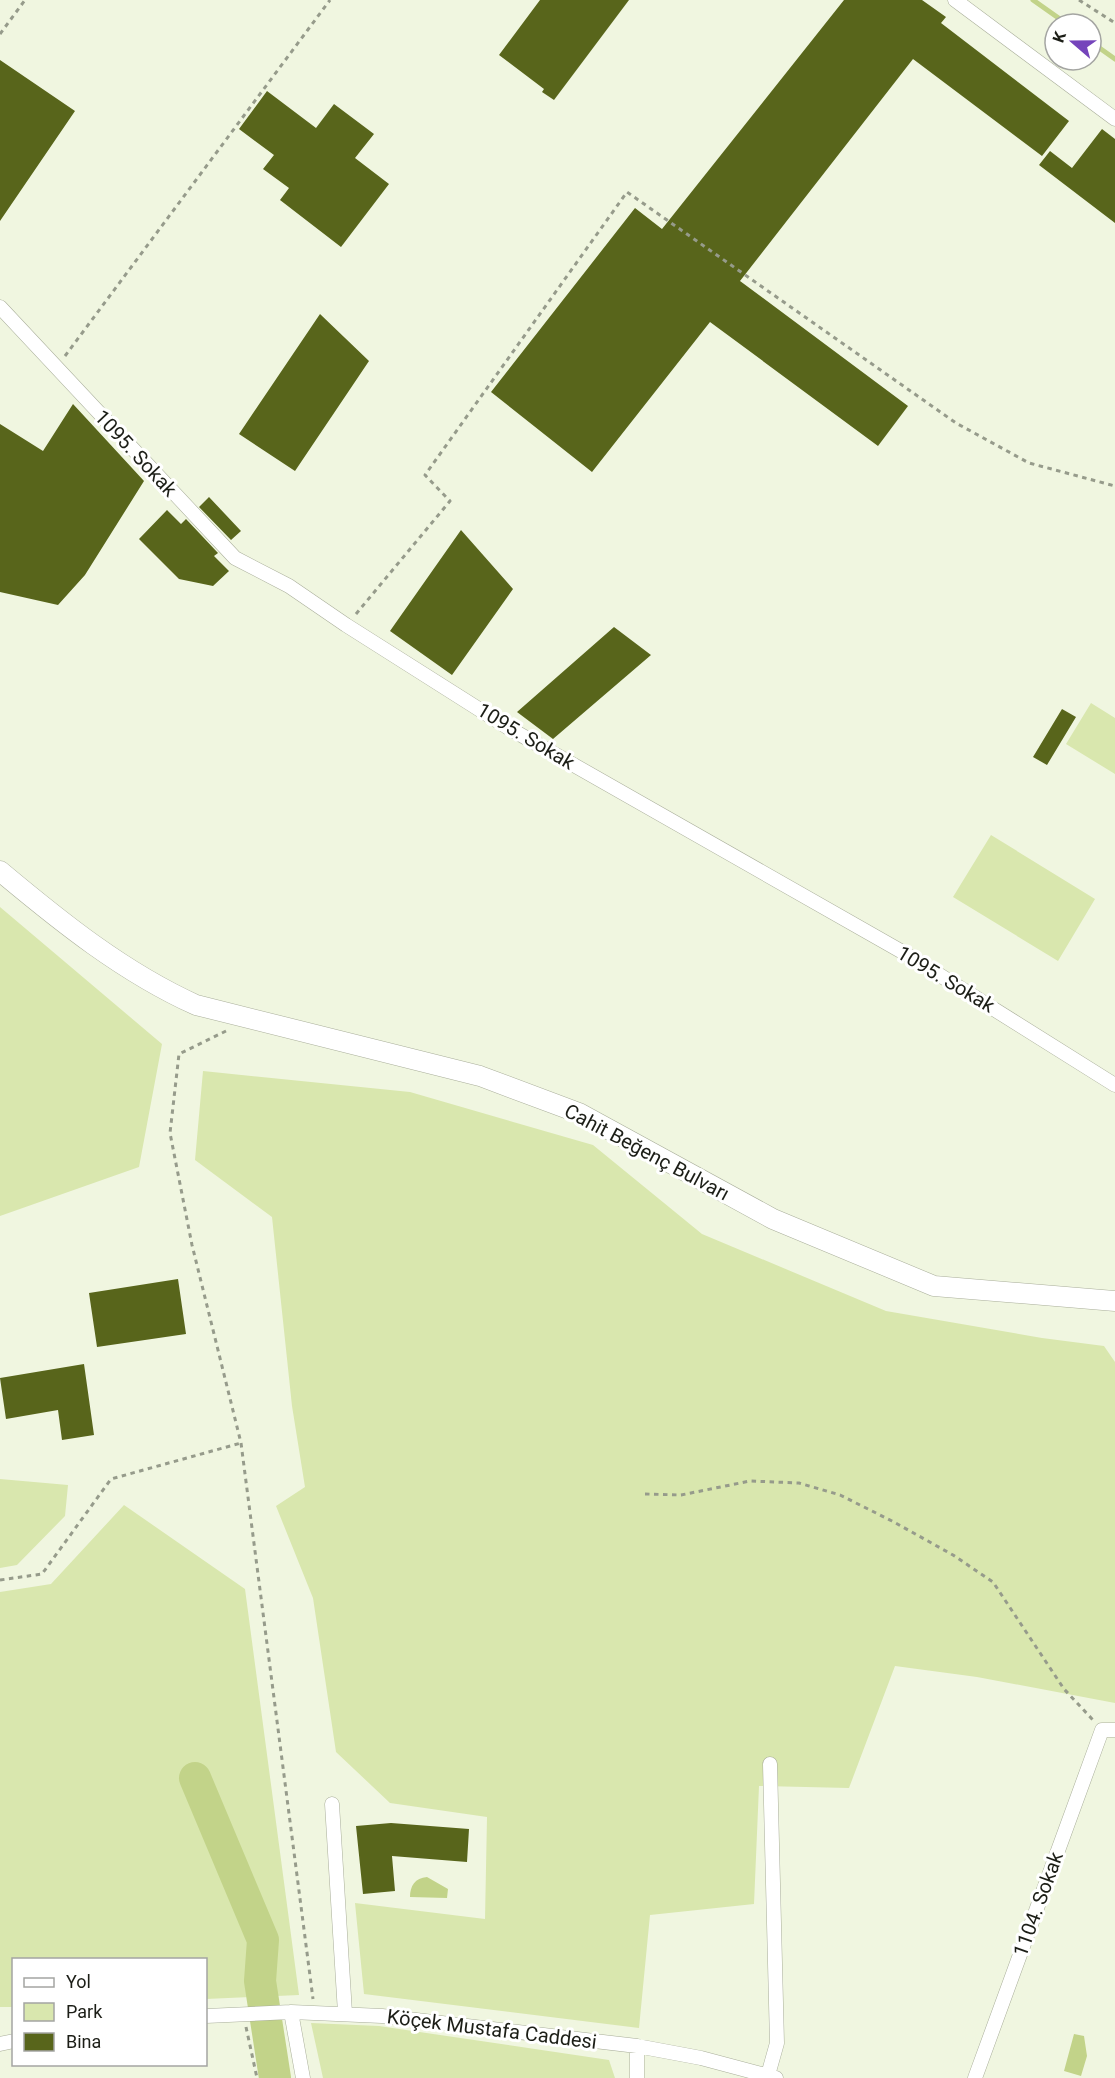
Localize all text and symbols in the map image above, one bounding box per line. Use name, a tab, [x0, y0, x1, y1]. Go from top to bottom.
north arrow	[1043, 12, 1103, 72]
text: K	[1049, 28, 1070, 45]
street label: 1095. Sokak	[90, 405, 183, 502]
street label: 1095. Sokak	[473, 697, 580, 775]
street label: 1095. Sokak	[893, 940, 1000, 1018]
street label: Cahit Beğenç Bulvarı	[561, 1098, 733, 1206]
street label: 1104. Sokak	[1008, 1848, 1068, 1960]
legend	[12, 1958, 207, 2066]
text: Yol	[66, 1971, 91, 1992]
text: Park	[66, 2001, 103, 2022]
street label: Köçek Mustafa Caddesi	[386, 2004, 598, 2054]
text: Bina	[66, 2031, 101, 2052]

